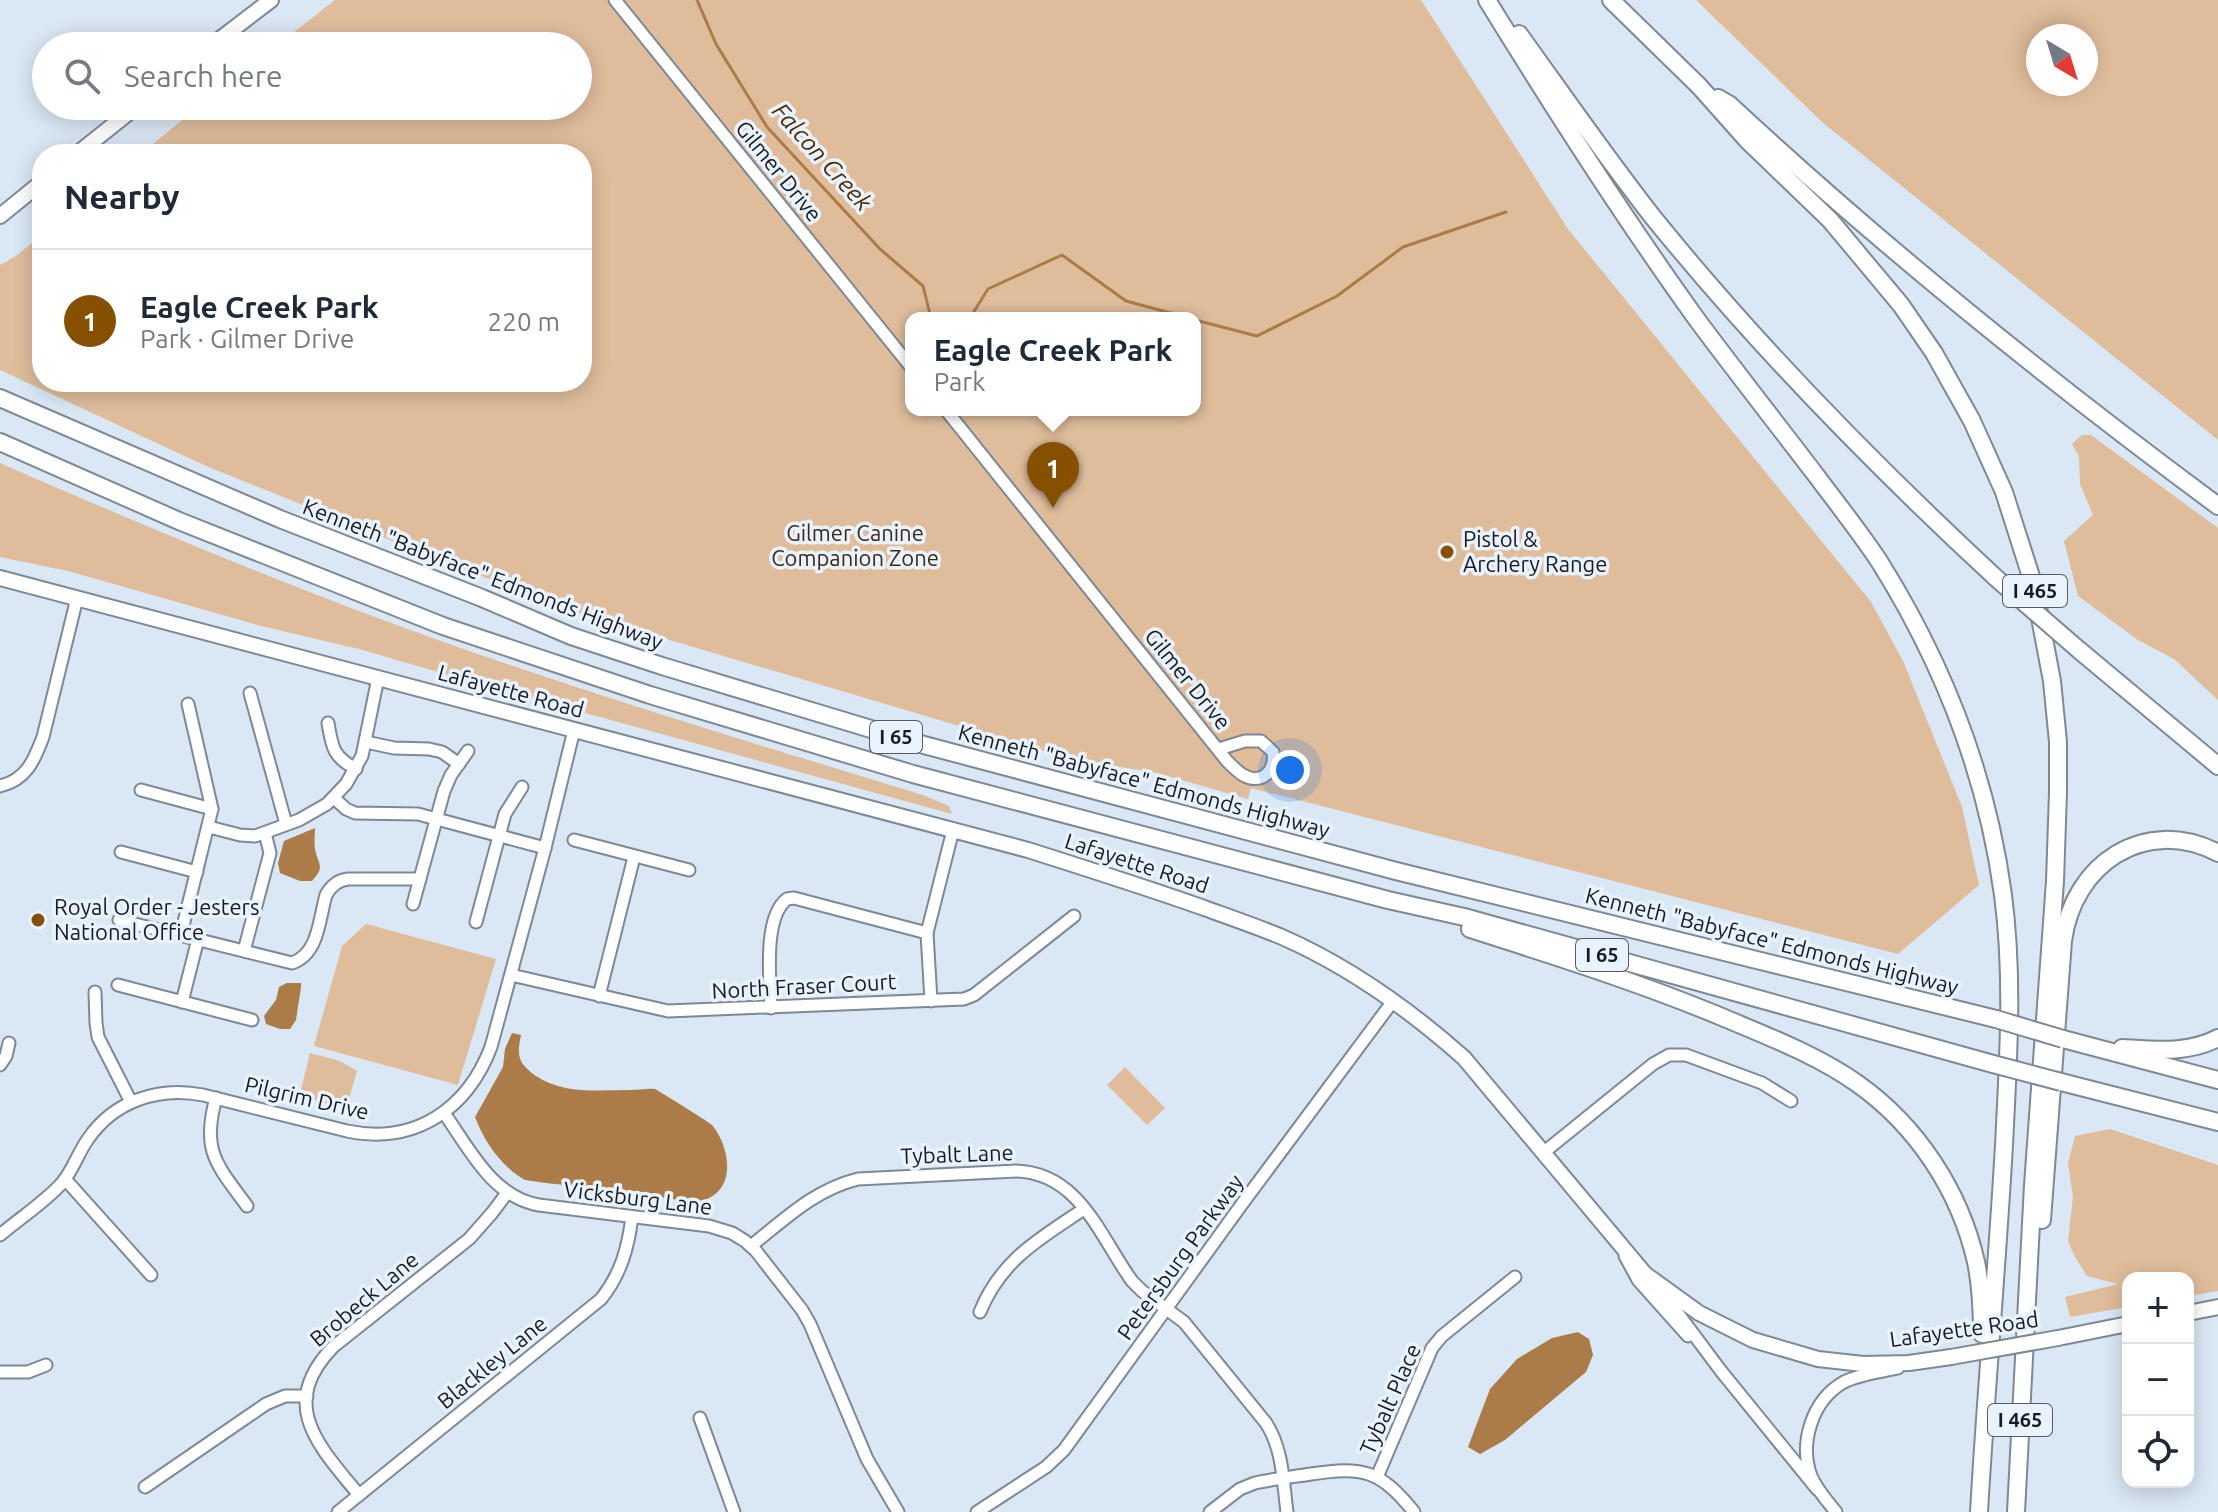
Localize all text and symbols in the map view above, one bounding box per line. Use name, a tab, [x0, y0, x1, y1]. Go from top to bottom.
north arrow	[2026, 24, 2098, 96]
search box	[32, 32, 592, 120]
icon: search	[60, 54, 104, 98]
text: Search here	[124, 59, 283, 93]
water label: Falcon Creek	[767, 97, 878, 216]
street label: Gilmer Drive	[731, 115, 828, 226]
text: Nearby	[64, 177, 179, 215]
text: Eagle Creek Park	[140, 290, 379, 324]
text: 1	[83, 307, 97, 336]
text: 220 m	[488, 307, 560, 336]
popup	[905, 312, 1201, 416]
text: Park · Gilmer Drive	[140, 324, 354, 353]
text: Eagle Creek Park	[934, 333, 1172, 367]
text: Park	[934, 367, 985, 396]
pin: 1	[1027, 442, 1079, 508]
street label: Kenneth "Babyface" Edmonds Highway	[300, 493, 667, 654]
park label: Gilmer Canine Companion Zone	[771, 520, 939, 570]
place label: Pistol & Archery Range	[1463, 526, 1607, 576]
marker: Pistol & Archery Range	[1438, 543, 1456, 561]
road number: I 465	[2003, 575, 2067, 607]
street label: Gilmer Drive	[1140, 623, 1237, 734]
street label: Lafayette Road	[435, 659, 587, 722]
street label: Kenneth "Babyface" Edmonds Highway	[956, 719, 1333, 842]
road number: I 65	[870, 721, 922, 753]
your location	[1270, 750, 1310, 790]
street label: Lafayette Road	[1062, 827, 1212, 898]
street label: Kenneth "Babyface" Edmonds Highway	[1583, 882, 1962, 999]
place label: Royal Order - Jesters National Office	[54, 894, 260, 944]
marker: Royal Order - Jesters National Office	[29, 911, 47, 929]
road number: I 65	[1576, 939, 1628, 971]
street label: North Fraser Court	[711, 968, 897, 1003]
street label: Pilgrim Drive	[243, 1071, 372, 1124]
street label: Tybalt Lane	[900, 1139, 1014, 1168]
street label: Petersburg Parkway	[1111, 1169, 1248, 1344]
street label: Vicksburg Lane	[562, 1176, 714, 1219]
street label: Brobeck Lane	[304, 1246, 423, 1351]
map controls	[2122, 1272, 2194, 1488]
button: +	[2122, 1272, 2194, 1344]
street label: Lafayette Road	[1888, 1306, 2040, 1351]
street label: Blackley Lane	[432, 1310, 551, 1413]
street label: Tybalt Place	[1354, 1340, 1425, 1458]
button: −	[2122, 1344, 2194, 1416]
road number: I 465	[1988, 1404, 2052, 1436]
button: locate	[2122, 1416, 2194, 1488]

